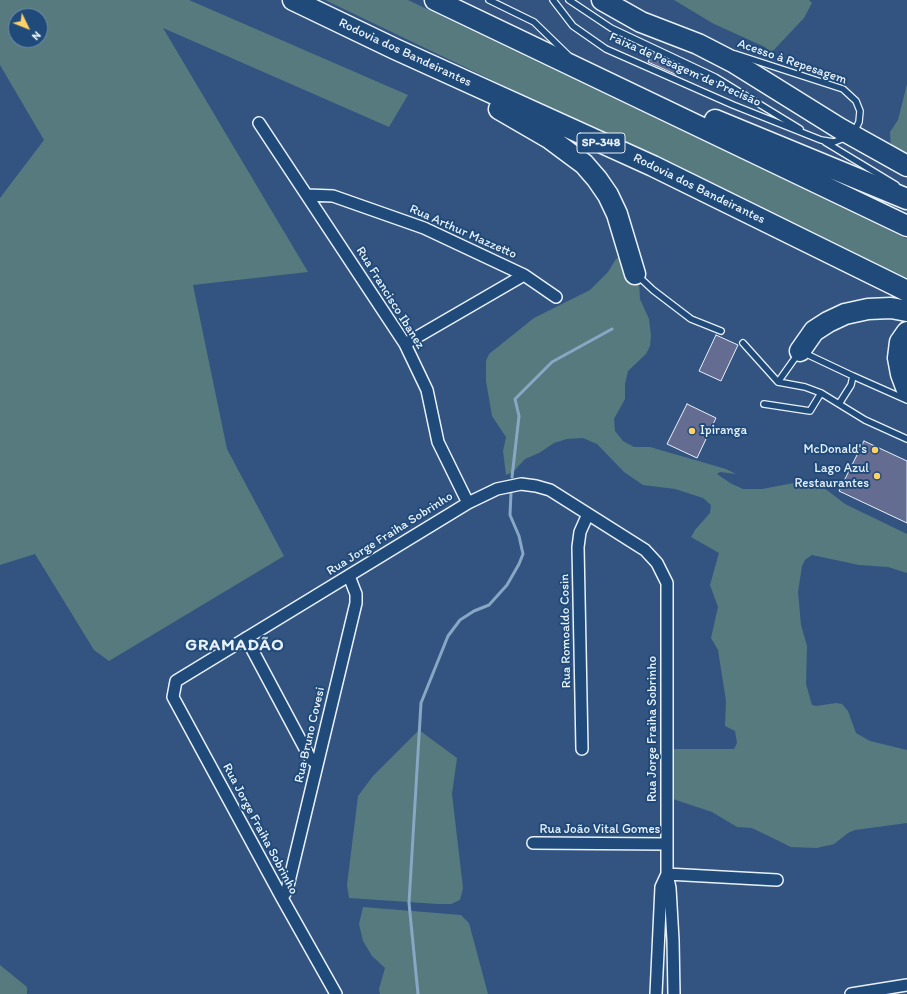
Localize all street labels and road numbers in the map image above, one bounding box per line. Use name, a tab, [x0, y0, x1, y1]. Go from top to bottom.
street label: Rodovia dos Bandeirantes	[336, 15, 474, 91]
street label: Faixa de Pesagem de Precisão	[607, 29, 763, 111]
street label: Acesso à Repesagem	[735, 36, 849, 88]
road number: SP-348	[577, 133, 625, 153]
street label: Rodovia dos Bandeirantes	[630, 150, 768, 228]
street label: Rua Arthur Mazzetto	[407, 201, 519, 263]
street label: Rua Francisco Ibanez	[352, 244, 428, 352]
street label: Rua Jorge Fraiha Sobrinho	[324, 489, 456, 579]
street label: Rua Romoaldo Cosin	[557, 574, 575, 688]
street label: Rua Jorge Fraiha Sobrinho	[645, 656, 661, 802]
street label: Rua Bruno Covesi	[291, 686, 329, 784]
street label: Rua Jorge Fraiha Sobrinho	[219, 761, 301, 897]
street label: Rua João Vital Gomes	[540, 822, 660, 838]

